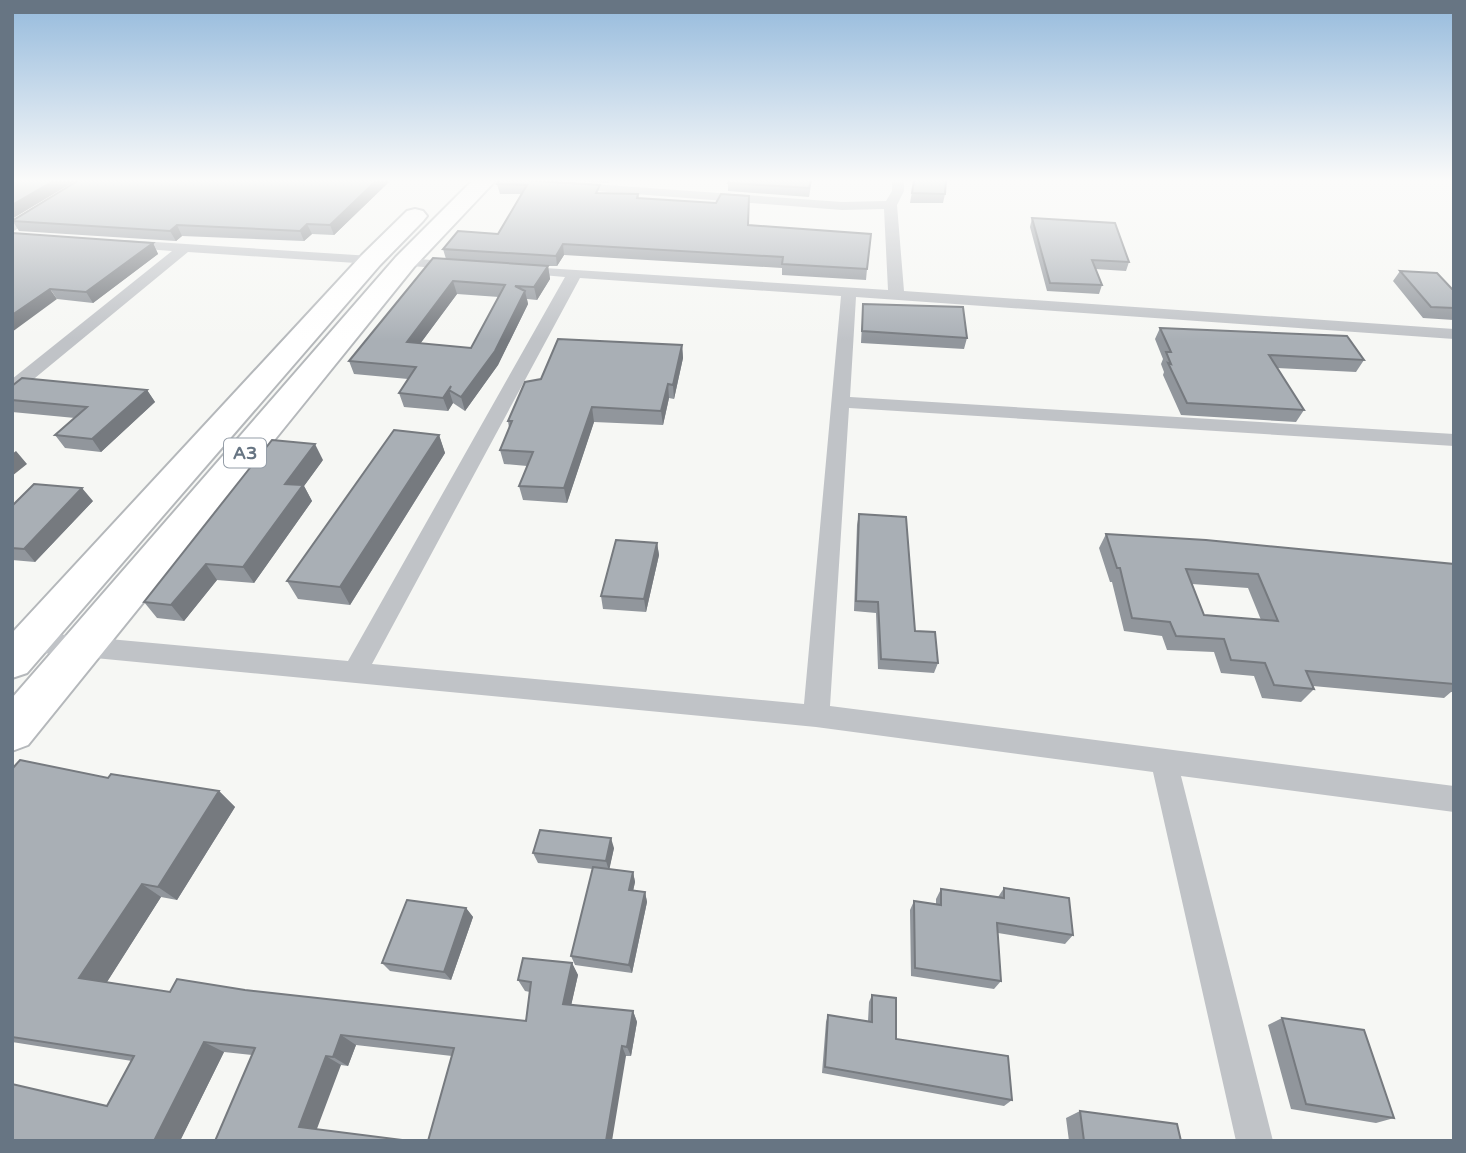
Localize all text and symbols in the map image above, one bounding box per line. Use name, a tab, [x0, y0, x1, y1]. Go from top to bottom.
road number: A3	[224, 438, 266, 467]

